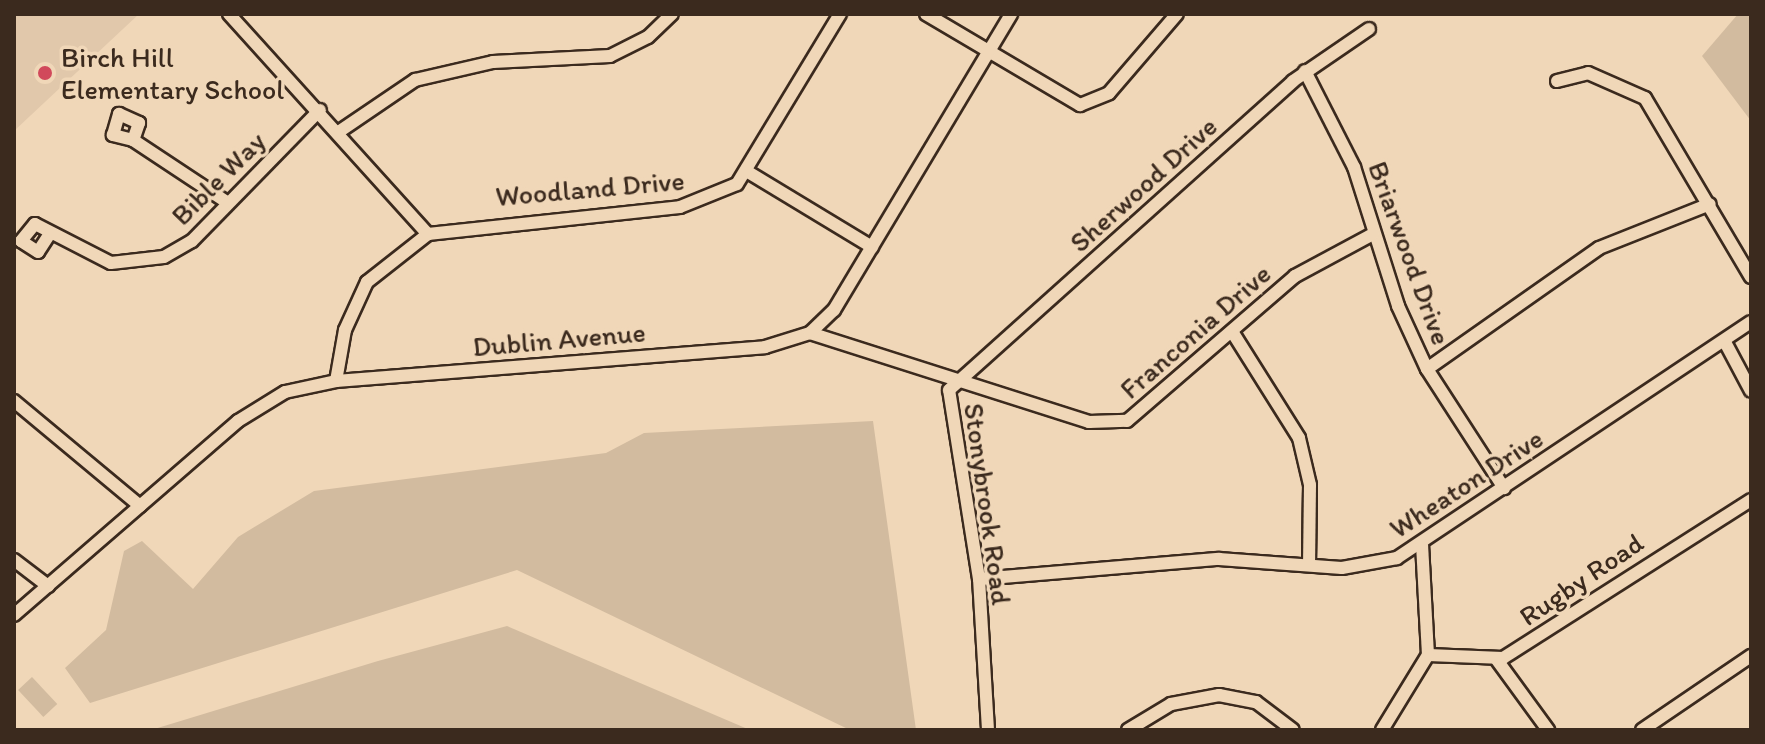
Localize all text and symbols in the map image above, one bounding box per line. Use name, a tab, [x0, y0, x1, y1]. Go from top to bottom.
place label: Birch Hill Elementary School	[61, 40, 284, 106]
marker: Birch Hill Elementary School	[36, 64, 54, 82]
street label: Sherwood Drive	[1062, 109, 1224, 259]
street label: Bible Way	[164, 124, 272, 232]
street label: Briarwood Drive	[1361, 156, 1459, 350]
street label: Woodland Drive	[494, 163, 686, 213]
street label: Franconia Drive	[1113, 256, 1277, 406]
street label: Dublin Avenue	[471, 315, 647, 363]
street label: Stonybrook Road	[957, 401, 1019, 607]
street label: Wheaton Drive	[1383, 421, 1549, 545]
street label: Rugby Road	[1513, 526, 1649, 632]

